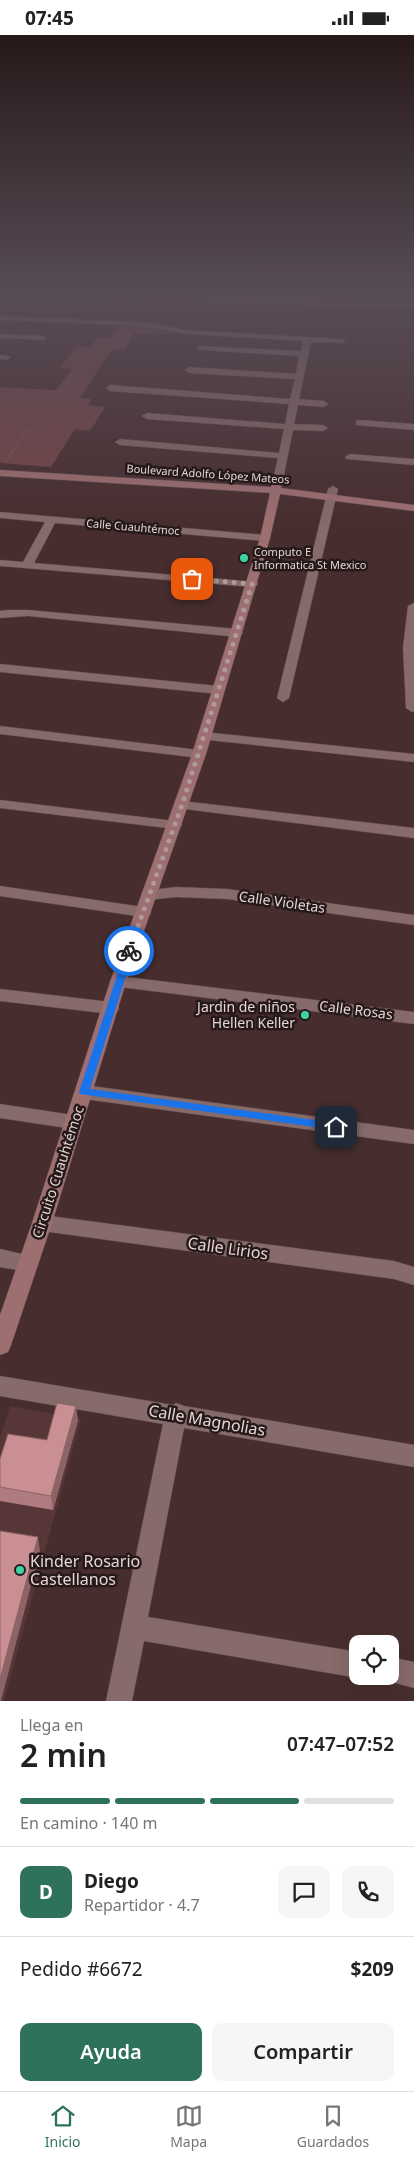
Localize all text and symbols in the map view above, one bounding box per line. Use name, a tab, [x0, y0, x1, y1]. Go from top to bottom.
text: 07:45	[25, 5, 74, 31]
street label: Boulevard Adolfo López Mateos	[126, 460, 290, 487]
street label: Calle Cuauhtémoc	[86, 515, 180, 538]
place label: Computo E Informatica St Mexico	[254, 544, 367, 572]
marker: Computo E Informatica St Mexico	[238, 552, 250, 564]
pin	[171, 558, 213, 600]
icon: bag	[178, 565, 206, 593]
street label: Calle Violetas	[238, 886, 327, 917]
courier	[104, 926, 154, 976]
icon: bike	[115, 937, 143, 965]
street label: Calle Rosas	[318, 996, 394, 1023]
place label: Jardin de niños Hellen Keller	[195, 997, 295, 1032]
marker: Jardin de niños Hellen Keller	[299, 1009, 311, 1021]
street label: Circuito Cuauhtémoc	[27, 1103, 88, 1240]
pin	[315, 1106, 357, 1148]
icon: home	[322, 1113, 350, 1141]
street label: Calle Lirios	[186, 1231, 270, 1265]
street label: Calle Magnolias	[147, 1399, 267, 1441]
place label: Kinder Rosario Castellanos	[30, 1550, 140, 1590]
marker: Kinder Rosario Castellanos	[14, 1564, 26, 1576]
map controls	[349, 1635, 399, 1685]
button: locate	[349, 1635, 399, 1685]
text: Llega en	[20, 1714, 83, 1736]
text: 07:47–07:52	[287, 1731, 394, 1757]
text: 2 min	[20, 1733, 107, 1776]
text: En camino · 140 m	[20, 1812, 157, 1834]
button: chat	[278, 1866, 330, 1918]
button: phone	[342, 1866, 394, 1918]
text: Diego	[84, 1868, 139, 1894]
text: D	[39, 1879, 53, 1905]
text: Repartidor · 4.7	[84, 1894, 200, 1916]
text: Pedido #6672	[20, 1956, 143, 1982]
text: $209	[351, 1956, 394, 1982]
button: Ayuda	[20, 2023, 202, 2081]
button: Compartir	[212, 2023, 394, 2081]
tab: Inicio	[45, 2102, 81, 2151]
tab: Mapa	[170, 2102, 207, 2151]
tab: Guardados	[297, 2102, 369, 2151]

